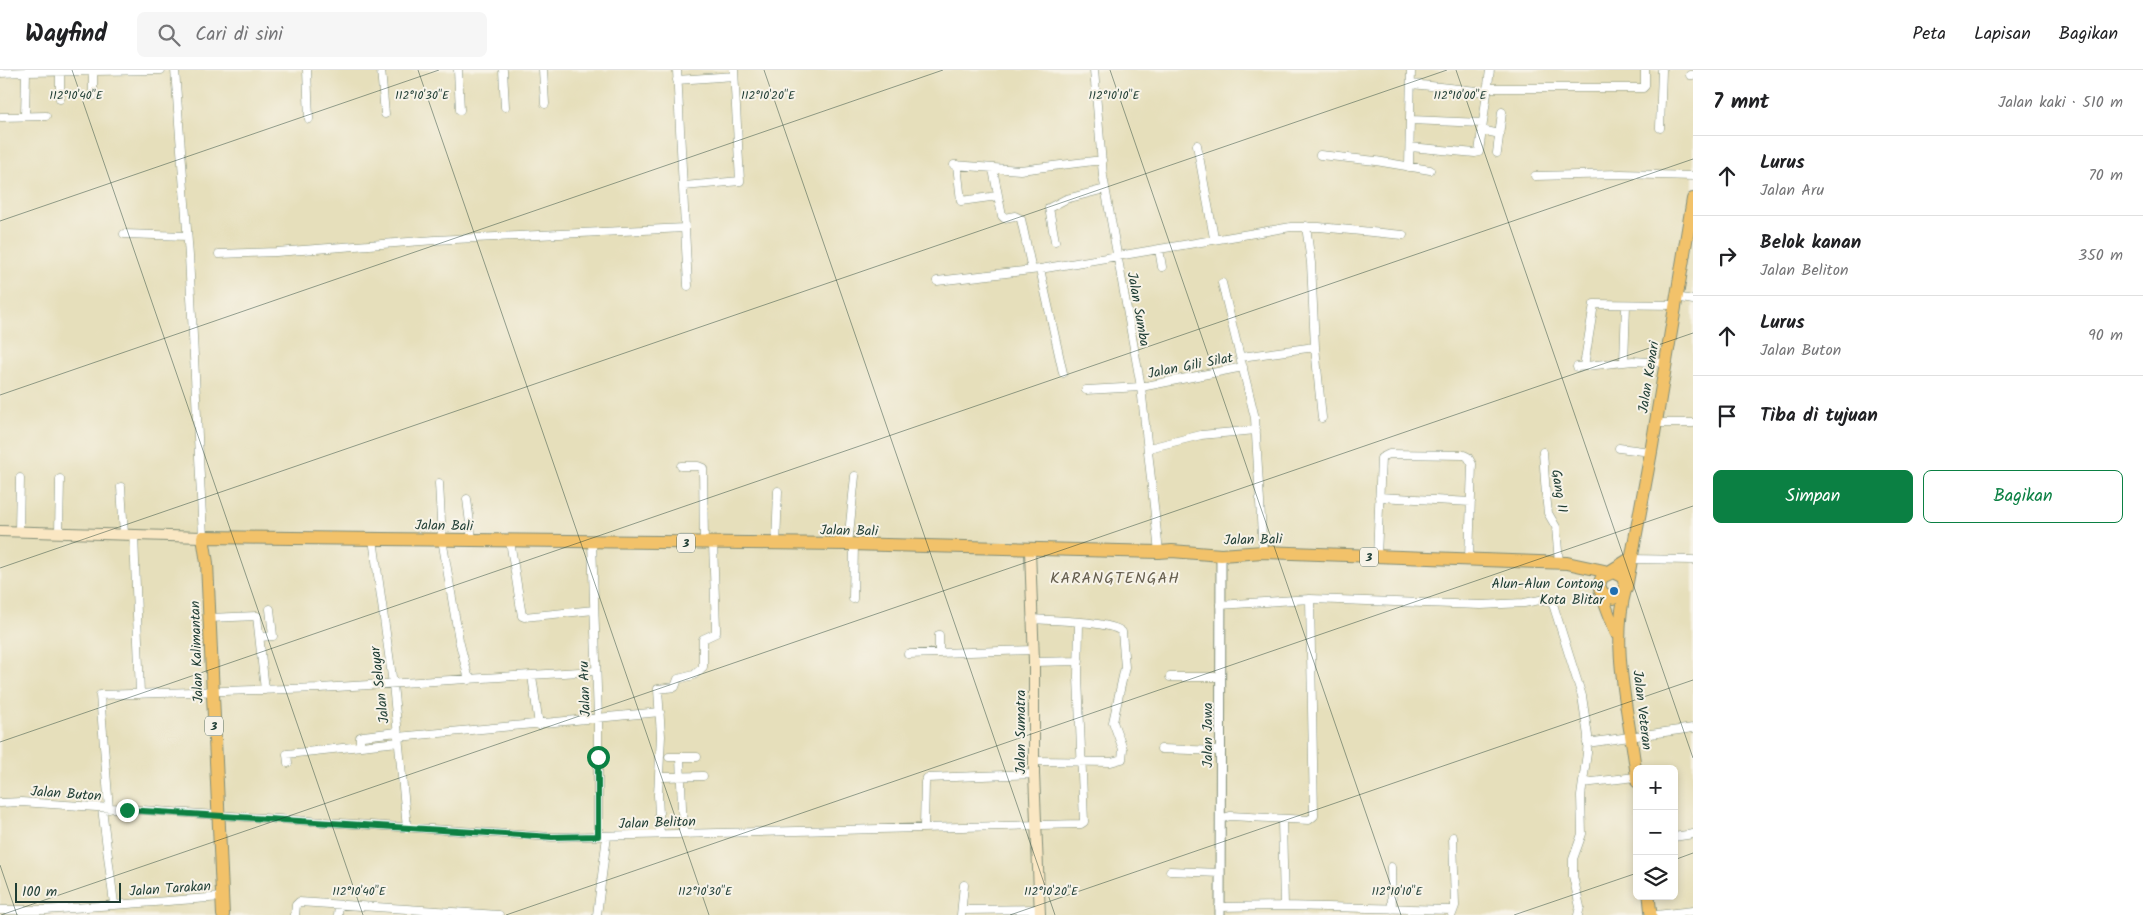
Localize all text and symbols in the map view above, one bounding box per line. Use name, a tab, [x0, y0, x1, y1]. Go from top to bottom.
search box	[137, 12, 487, 57]
text: Wayfind	[25, 15, 107, 54]
text: Cari di sini	[195, 20, 283, 50]
text: Peta	[1913, 20, 1946, 49]
text: Lapisan	[1974, 20, 2031, 49]
text: Bagikan	[2059, 20, 2118, 49]
icon: search	[155, 21, 183, 49]
text: 112°10'40"E	[49, 86, 104, 105]
text: 112°10'30"E	[395, 86, 450, 105]
text: 112°10'20"E	[741, 86, 796, 105]
text: 112°10'10"E	[1089, 86, 1140, 105]
text: 112°10'00"E	[1433, 86, 1488, 105]
text: 7 mnt	[1713, 86, 1769, 119]
text: Jalan kaki · 510 m	[1998, 90, 2123, 115]
text: Lurus	[1760, 148, 1805, 178]
icon: ahead	[1713, 162, 1741, 190]
text: 70 m	[2088, 163, 2123, 188]
text: Jalan Aru	[1760, 178, 1824, 203]
text: Belok kanan	[1760, 228, 1861, 258]
icon: right	[1713, 242, 1741, 270]
text: 350 m	[2078, 243, 2123, 268]
text: Jalan Beliton	[1760, 258, 1848, 283]
street label: Jalan Sumba	[1121, 270, 1155, 348]
text: Lurus	[1760, 308, 1805, 338]
icon: ahead	[1713, 322, 1741, 350]
text: 90 m	[2088, 323, 2123, 348]
text: Jalan Buton	[1760, 338, 1841, 363]
street label: Jalan Kenari	[1632, 339, 1666, 415]
street label: Jalan Gili Silat	[1146, 347, 1235, 385]
text: Tiba di tujuan	[1760, 401, 1878, 431]
icon: arrive	[1713, 402, 1741, 430]
street label: Gang II	[1545, 468, 1573, 514]
button: Simpan	[1713, 470, 1913, 523]
button: Bagikan	[1923, 470, 2123, 523]
street label: Jalan Bali	[415, 514, 474, 538]
street label: Jalan Bali	[820, 519, 879, 543]
street label: Jalan Bali	[1224, 528, 1283, 552]
road number: 3	[677, 533, 695, 552]
road number: 3	[1360, 548, 1378, 567]
district label: KARANGTENGAH	[1050, 566, 1180, 591]
place label: Alun-Alun Contong Kota Blitar	[1492, 573, 1605, 611]
marker: Alun-Alun Contong Kota Blitar	[1608, 585, 1620, 597]
street label: Jalan Kalimantan	[184, 600, 210, 704]
street label: Jalan Selayar	[364, 644, 396, 725]
street label: Jalan Aru	[573, 660, 597, 717]
street label: Jalan Veteran	[1626, 669, 1658, 751]
street label: Jalan Sumatra	[1010, 690, 1032, 774]
street label: Jalan Jawa	[1197, 702, 1219, 768]
road number: 3	[205, 716, 223, 736]
route start	[587, 746, 610, 769]
map controls	[1633, 765, 1678, 900]
button: +	[1633, 765, 1678, 810]
street label: Jalan Buton	[30, 781, 102, 807]
route end	[116, 799, 139, 822]
button: −	[1633, 810, 1678, 855]
street label: Jalan Beliton	[618, 811, 696, 835]
button: layers	[1633, 855, 1678, 900]
street label: Jalan Tarakan	[128, 875, 212, 903]
scale bar	[15, 880, 121, 903]
text: 100 m	[22, 881, 57, 903]
text: 112°10'40"E	[332, 882, 387, 901]
text: 112°10'30"E	[678, 882, 733, 901]
text: 112°10'20"E	[1024, 882, 1079, 901]
text: 112°10'10"E	[1372, 882, 1423, 901]

